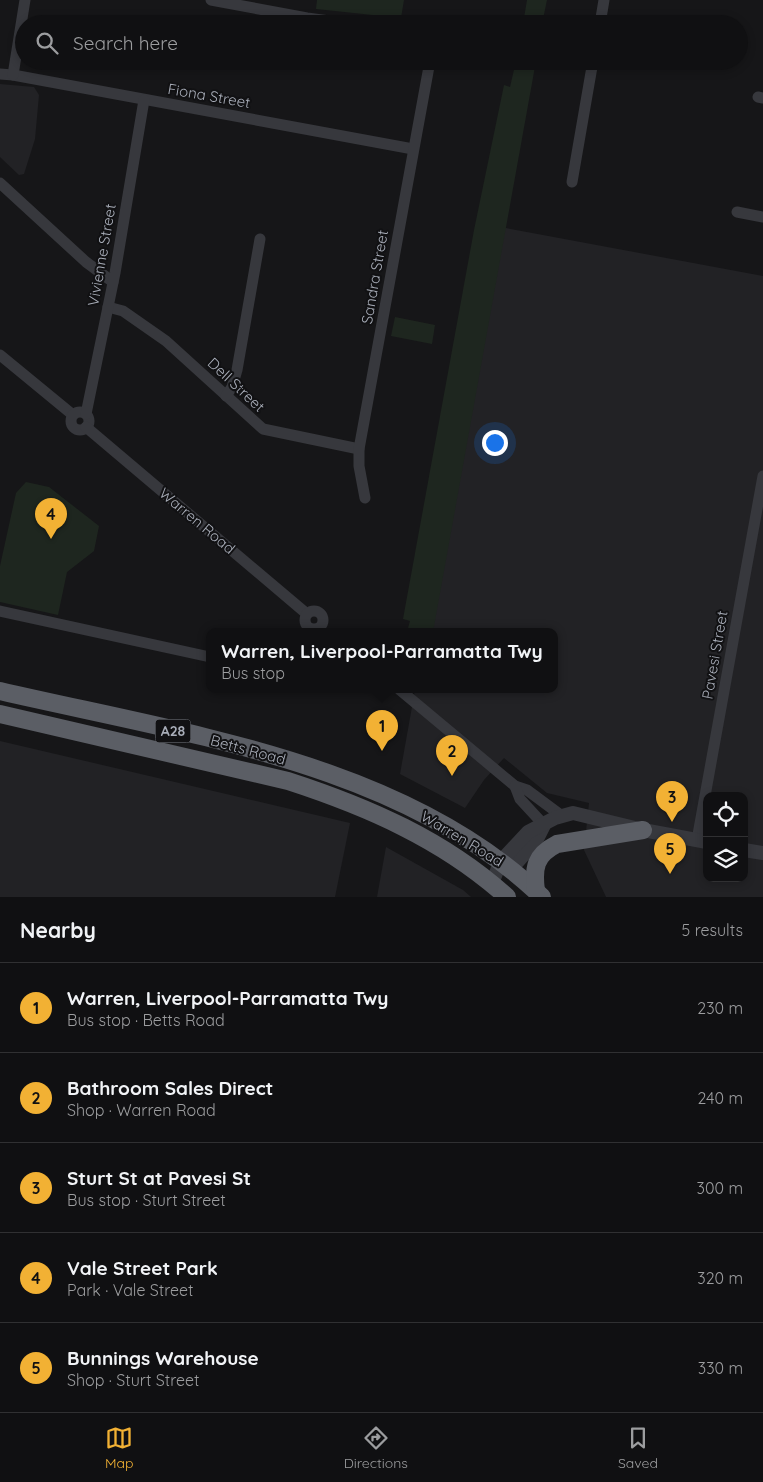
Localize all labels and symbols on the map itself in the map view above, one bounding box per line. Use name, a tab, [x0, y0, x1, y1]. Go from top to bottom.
street label: Fiona Street	[166, 79, 252, 112]
street label: Vivienne Street	[83, 202, 120, 308]
street label: Sandra Street	[357, 228, 392, 325]
street label: Dell Street	[204, 353, 269, 416]
your location	[482, 430, 508, 456]
street label: Warren Road	[156, 483, 239, 558]
pin: 4	[35, 498, 67, 539]
street label: Pavesi Street	[697, 609, 732, 701]
pin: 1	[366, 710, 398, 751]
road number: A28	[156, 719, 190, 742]
street label: Betts Road	[208, 730, 288, 769]
pin: 2	[436, 735, 468, 776]
pin: 3	[656, 781, 688, 822]
street label: Warren Road	[417, 806, 507, 871]
pin: 5	[654, 833, 686, 874]

